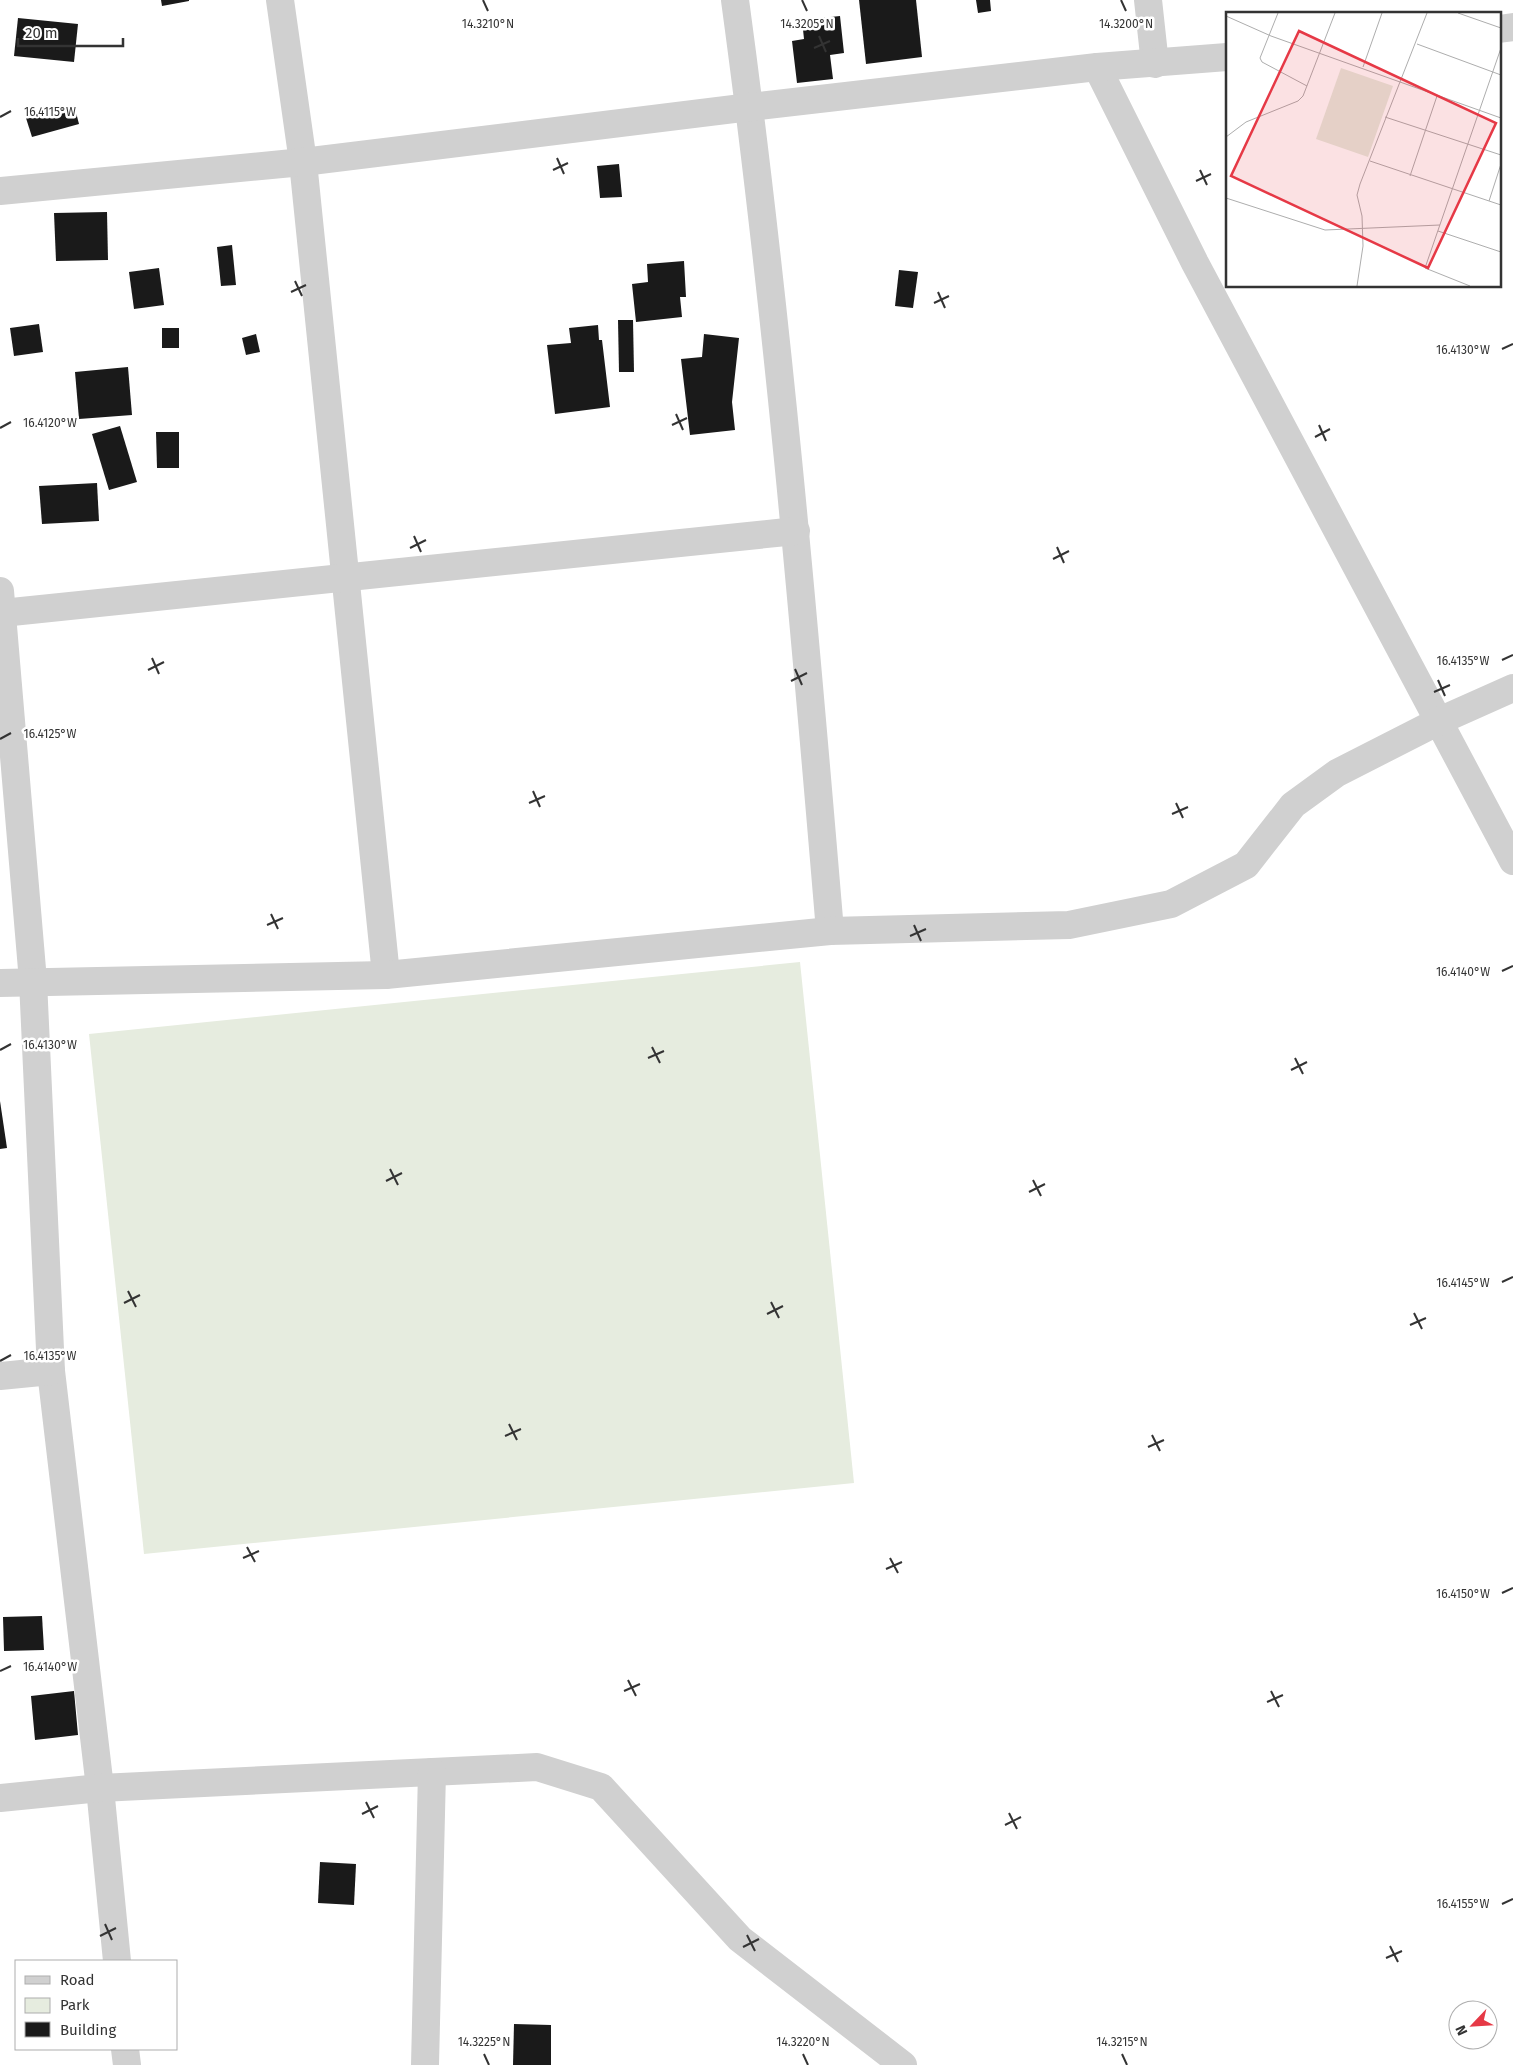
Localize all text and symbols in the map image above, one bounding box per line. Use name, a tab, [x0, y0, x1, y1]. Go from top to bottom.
inset map	[1226, 12, 1500, 288]
scale bar	[18, 15, 122, 47]
text: 14.3210°N	[462, 17, 514, 31]
text: 14.3205°N	[780, 17, 834, 31]
text: 14.3200°N	[1099, 17, 1153, 31]
text: 20 m	[25, 24, 58, 42]
text: 16.4115°W	[24, 105, 76, 119]
text: 16.4130°W	[1436, 343, 1490, 357]
text: 16.4120°W	[23, 416, 77, 430]
text: 16.4135°W	[1436, 654, 1490, 668]
text: 16.4125°W	[24, 727, 77, 741]
text: 16.4140°W	[1436, 965, 1490, 979]
text: 16.4130°W	[23, 1038, 77, 1052]
text: 16.4145°W	[1436, 1276, 1490, 1290]
text: 16.4135°W	[23, 1349, 77, 1363]
text: 16.4150°W	[1436, 1587, 1490, 1601]
text: 16.4140°W	[23, 1660, 77, 1674]
text: 16.4155°W	[1437, 1897, 1490, 1911]
legend	[15, 1960, 178, 2050]
text: Road	[60, 1971, 95, 1989]
text: Park	[60, 1996, 90, 2014]
north arrow	[1448, 2000, 1498, 2050]
text: Building	[60, 2021, 116, 2039]
text: N	[1452, 2022, 1471, 2038]
text: 14.3225°N	[458, 2035, 510, 2049]
text: 14.3220°N	[776, 2035, 830, 2049]
text: 14.3215°N	[1096, 2035, 1148, 2049]

